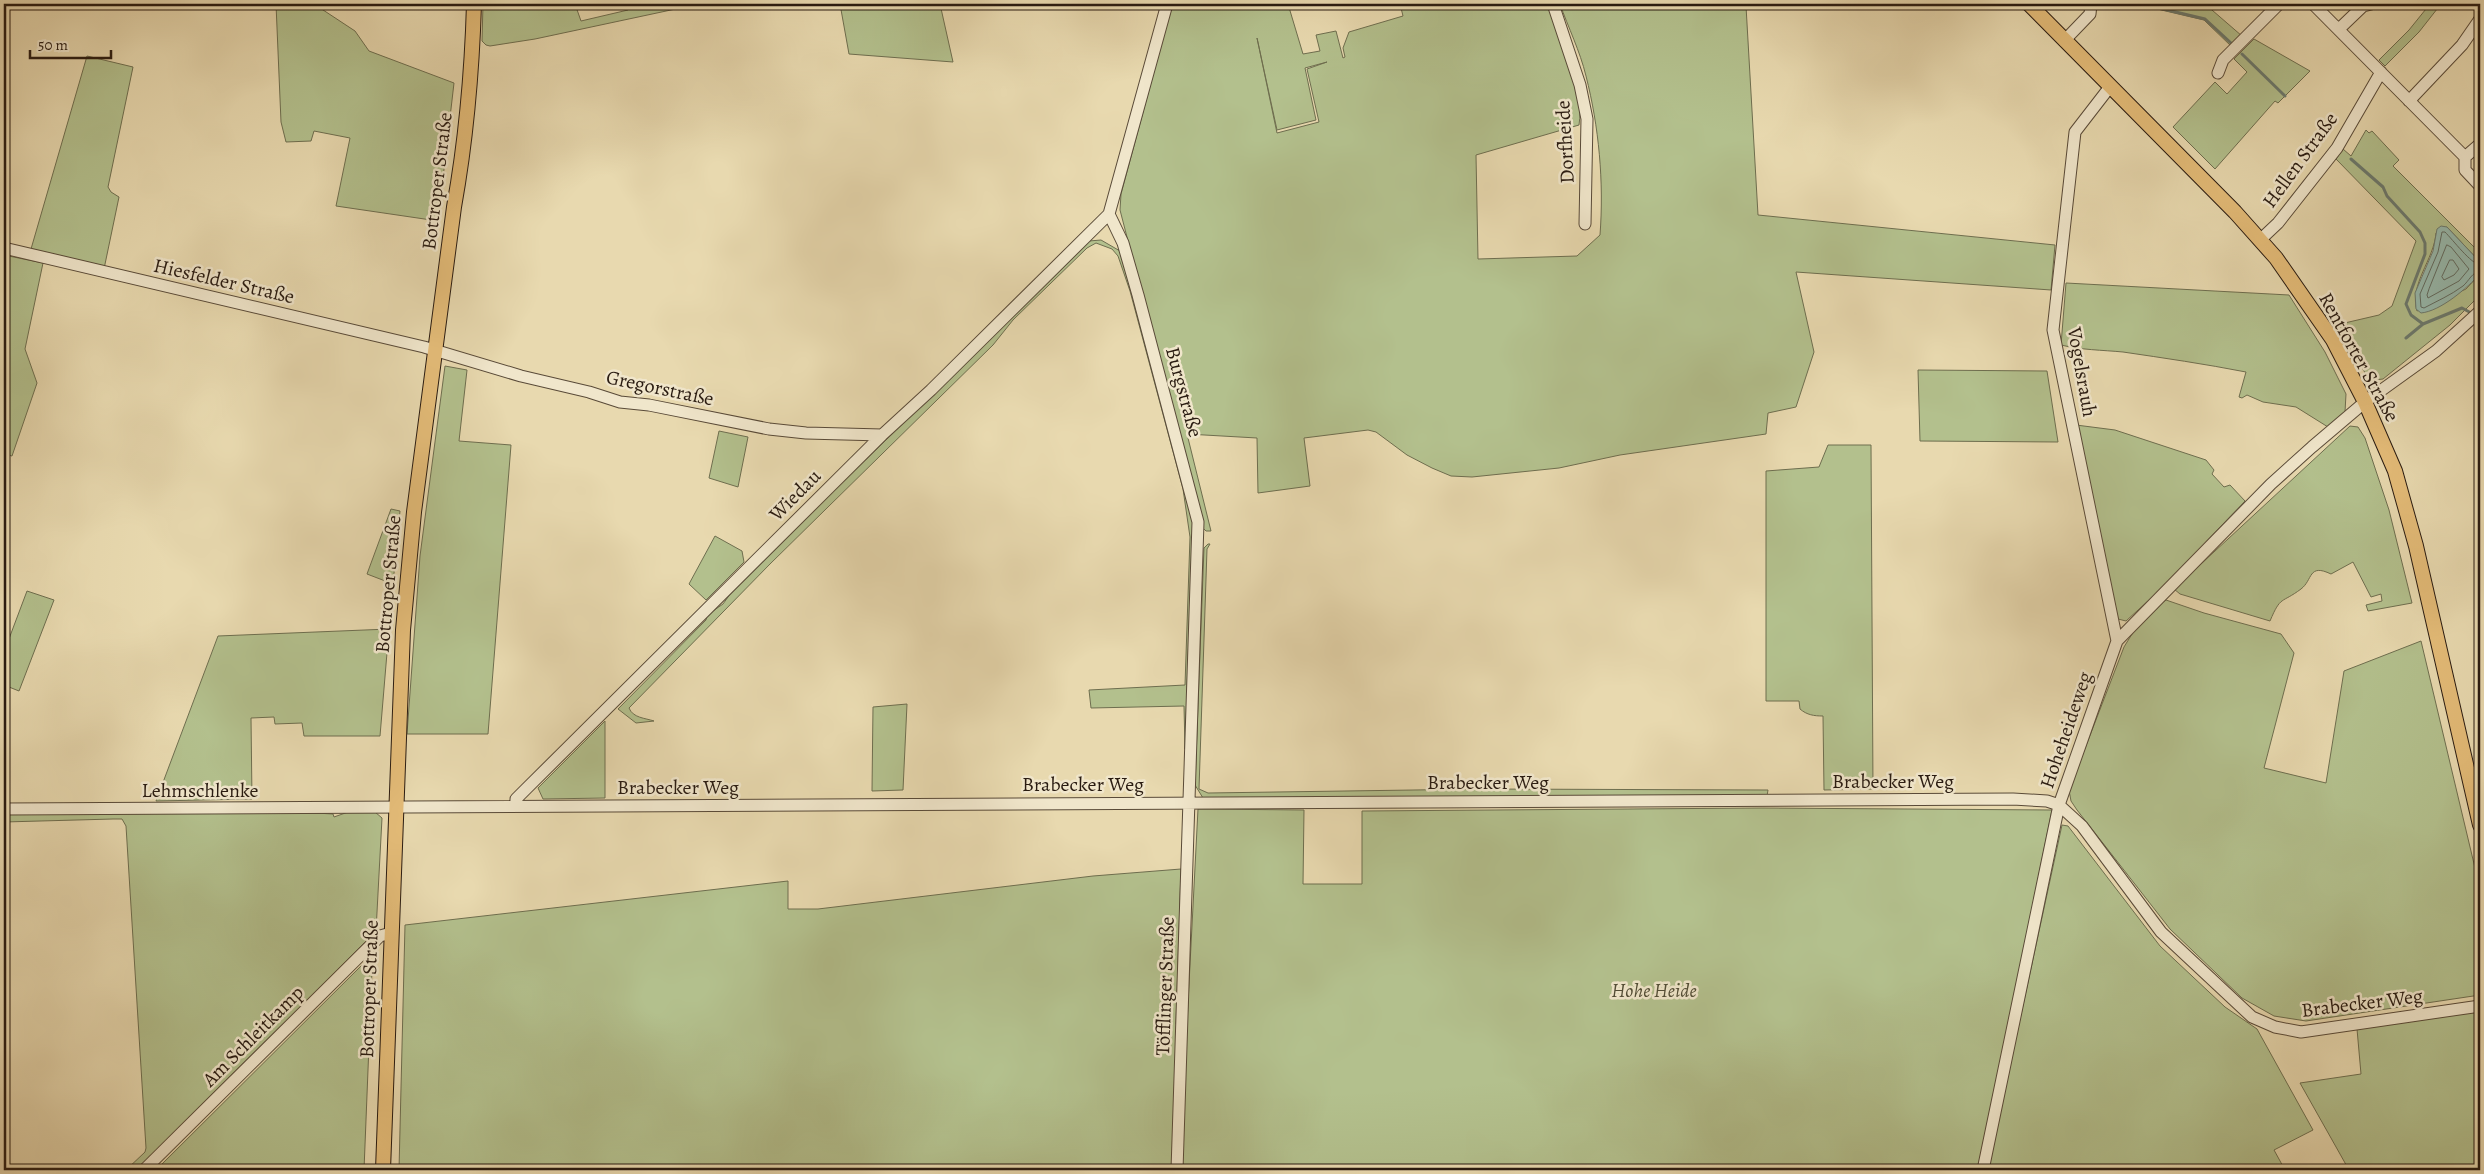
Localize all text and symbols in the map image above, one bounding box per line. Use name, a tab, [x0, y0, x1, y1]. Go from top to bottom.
scale bar	[30, 28, 111, 60]
text: 50 m	[38, 35, 68, 55]
street label: Dorfheide	[1549, 100, 1581, 184]
street label: Hellen Straße	[2256, 107, 2344, 213]
street label: Bottroper Straße	[415, 111, 459, 251]
street label: Hiesfelder Straße	[151, 252, 297, 310]
street label: Rentforter Straße	[2312, 288, 2406, 427]
street label: Vogelsrauh	[2061, 324, 2103, 419]
street label: Burgstraße	[1159, 344, 1209, 440]
street label: Gregorstraße	[604, 363, 716, 413]
street label: Wiedau	[762, 463, 827, 528]
street label: Bottroper Straße	[369, 514, 407, 654]
street label: Hoheheideweg	[2033, 668, 2099, 792]
street label: Brabecker Weg	[1832, 768, 1954, 795]
street label: Brabecker Weg	[1427, 769, 1549, 796]
street label: Brabecker Weg	[1022, 771, 1144, 798]
street label: Brabecker Weg	[617, 774, 739, 801]
street label: Lehmschlenke	[142, 777, 258, 804]
street label: Töfflinger Straße	[1149, 916, 1181, 1056]
street label: Bottroper Straße	[353, 919, 385, 1059]
park label: Hohe Heide	[1611, 977, 1697, 1004]
street label: Am Schleitkamp	[196, 979, 310, 1093]
street label: Brabecker Weg	[2300, 982, 2424, 1024]

